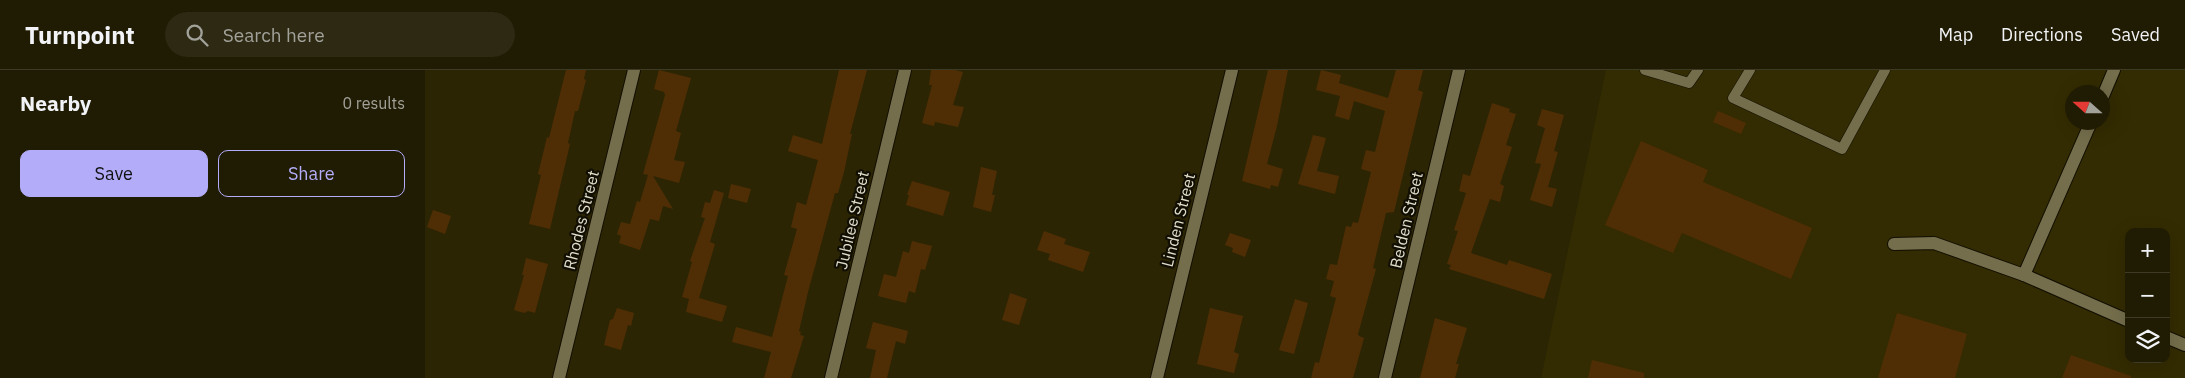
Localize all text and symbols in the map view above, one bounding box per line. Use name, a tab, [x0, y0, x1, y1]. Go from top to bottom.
search box	[165, 12, 515, 57]
text: Turnpoint	[25, 19, 135, 51]
icon: search	[183, 21, 211, 49]
text: Search here	[223, 23, 325, 47]
text: Map	[1938, 23, 1973, 46]
text: Directions	[2001, 23, 2083, 46]
text: Saved	[2111, 23, 2160, 46]
north arrow	[2065, 85, 2110, 130]
text: Nearby	[20, 89, 91, 117]
text: 0 results	[342, 93, 405, 113]
button: Save	[20, 150, 208, 197]
button: Share	[218, 150, 405, 197]
street label: Rhodes Street	[559, 168, 603, 272]
street label: Jubilee Street	[831, 169, 873, 271]
street label: Belden Street	[1385, 170, 1427, 270]
street label: Linden Street	[1157, 171, 1199, 269]
map controls	[2125, 228, 2170, 363]
button: +	[2125, 228, 2170, 273]
button: −	[2125, 273, 2170, 318]
button: layers	[2125, 318, 2170, 363]

